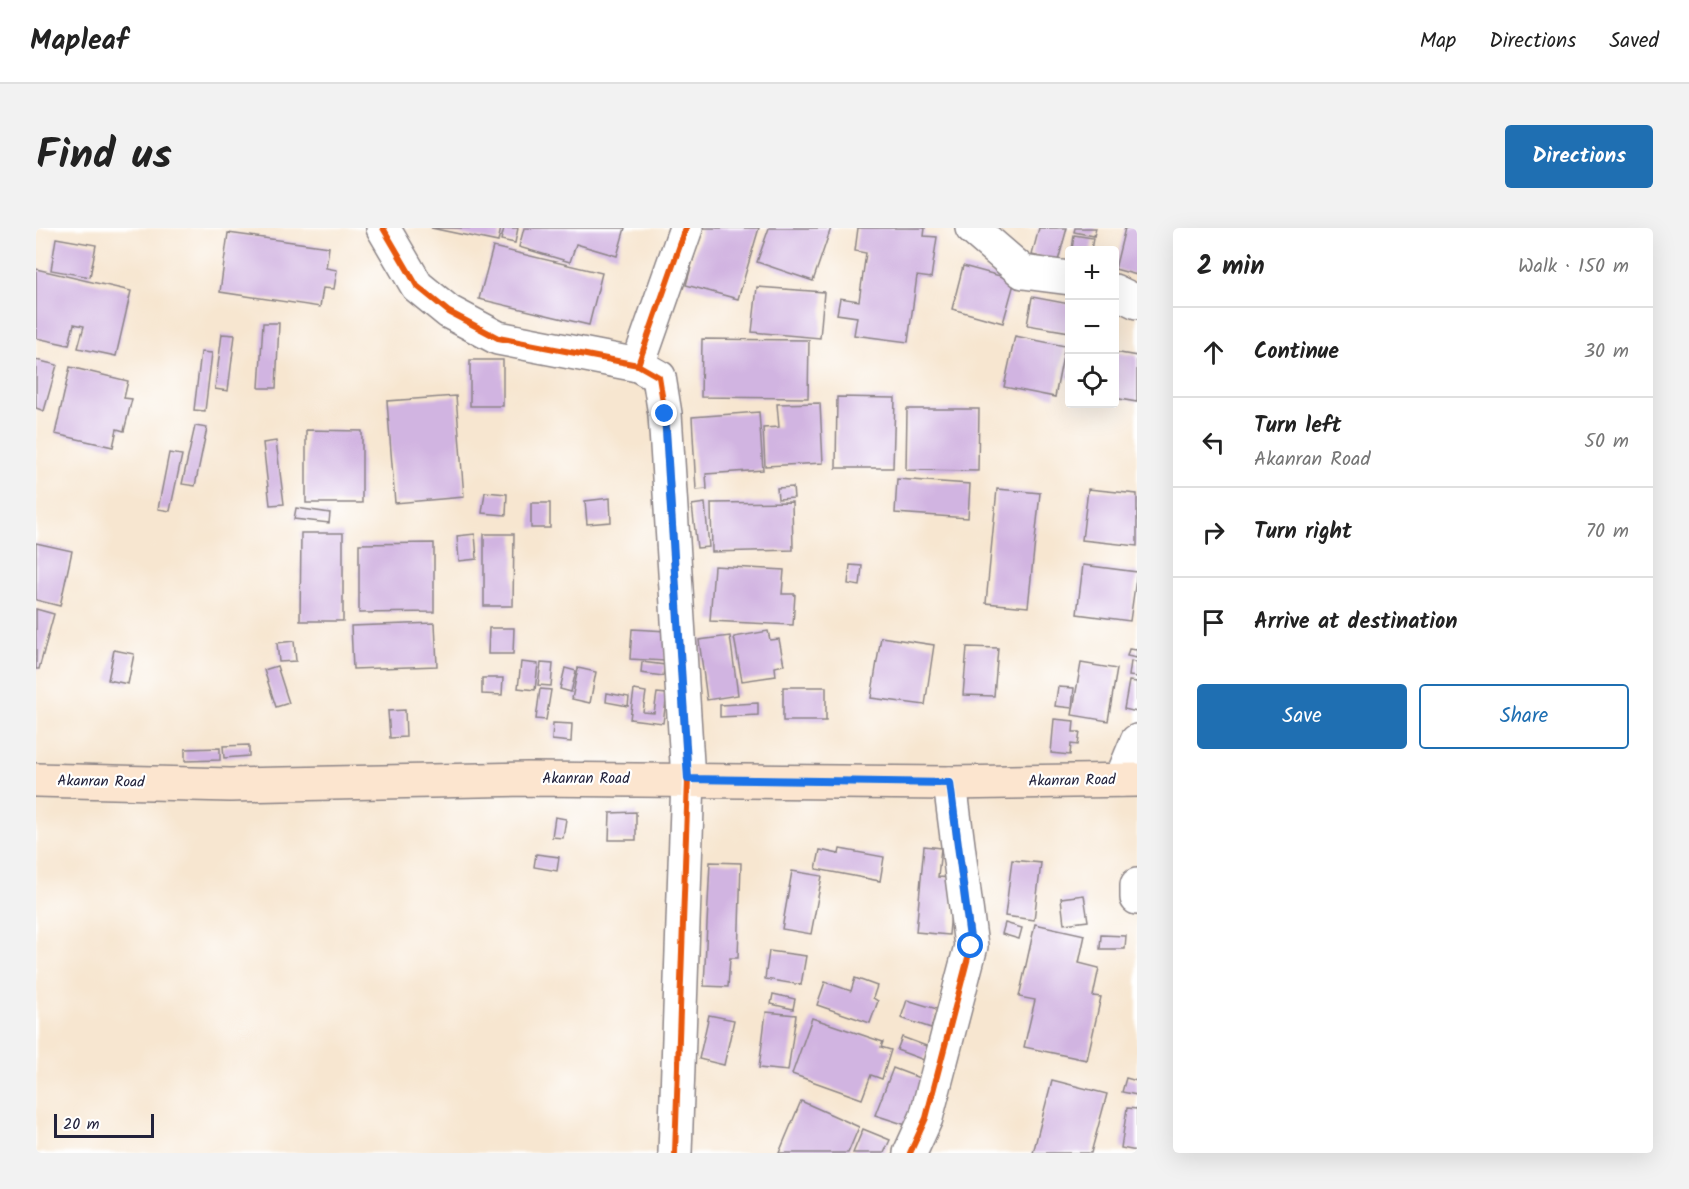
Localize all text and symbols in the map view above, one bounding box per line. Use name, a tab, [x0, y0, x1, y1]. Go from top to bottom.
text: Mapleaf	[30, 19, 128, 64]
text: Map	[1420, 25, 1456, 58]
text: Directions	[1489, 25, 1576, 58]
text: Saved	[1609, 25, 1659, 58]
text: Find us	[36, 123, 172, 190]
button: Directions	[1505, 125, 1653, 188]
map controls	[1065, 246, 1119, 408]
button: +	[1065, 246, 1119, 300]
text: 2 min	[1197, 246, 1265, 288]
text: Walk · 150 m	[1518, 251, 1629, 283]
button: −	[1065, 300, 1119, 354]
text: Continue	[1254, 335, 1339, 370]
icon: ahead	[1197, 336, 1230, 369]
text: 30 m	[1584, 336, 1629, 368]
button: locate	[1065, 354, 1119, 408]
route end	[651, 400, 677, 426]
text: Turn left	[1254, 409, 1341, 444]
icon: left	[1197, 426, 1230, 459]
text: 50 m	[1584, 426, 1629, 458]
text: Akanran Road	[1254, 444, 1370, 476]
text: Turn right	[1254, 515, 1352, 550]
icon: right	[1197, 516, 1230, 549]
text: 70 m	[1586, 516, 1629, 548]
text: Arrive at destination	[1254, 605, 1457, 640]
icon: arrive	[1197, 606, 1230, 639]
button: Save	[1197, 684, 1407, 749]
button: Share	[1419, 684, 1629, 749]
street label: Akanran Road	[542, 767, 630, 791]
street label: Akanran Road	[1028, 768, 1116, 794]
street label: Akanran Road	[57, 769, 145, 795]
route start	[957, 932, 983, 958]
scale bar	[54, 1111, 154, 1138]
text: 20 m	[63, 1112, 99, 1137]

